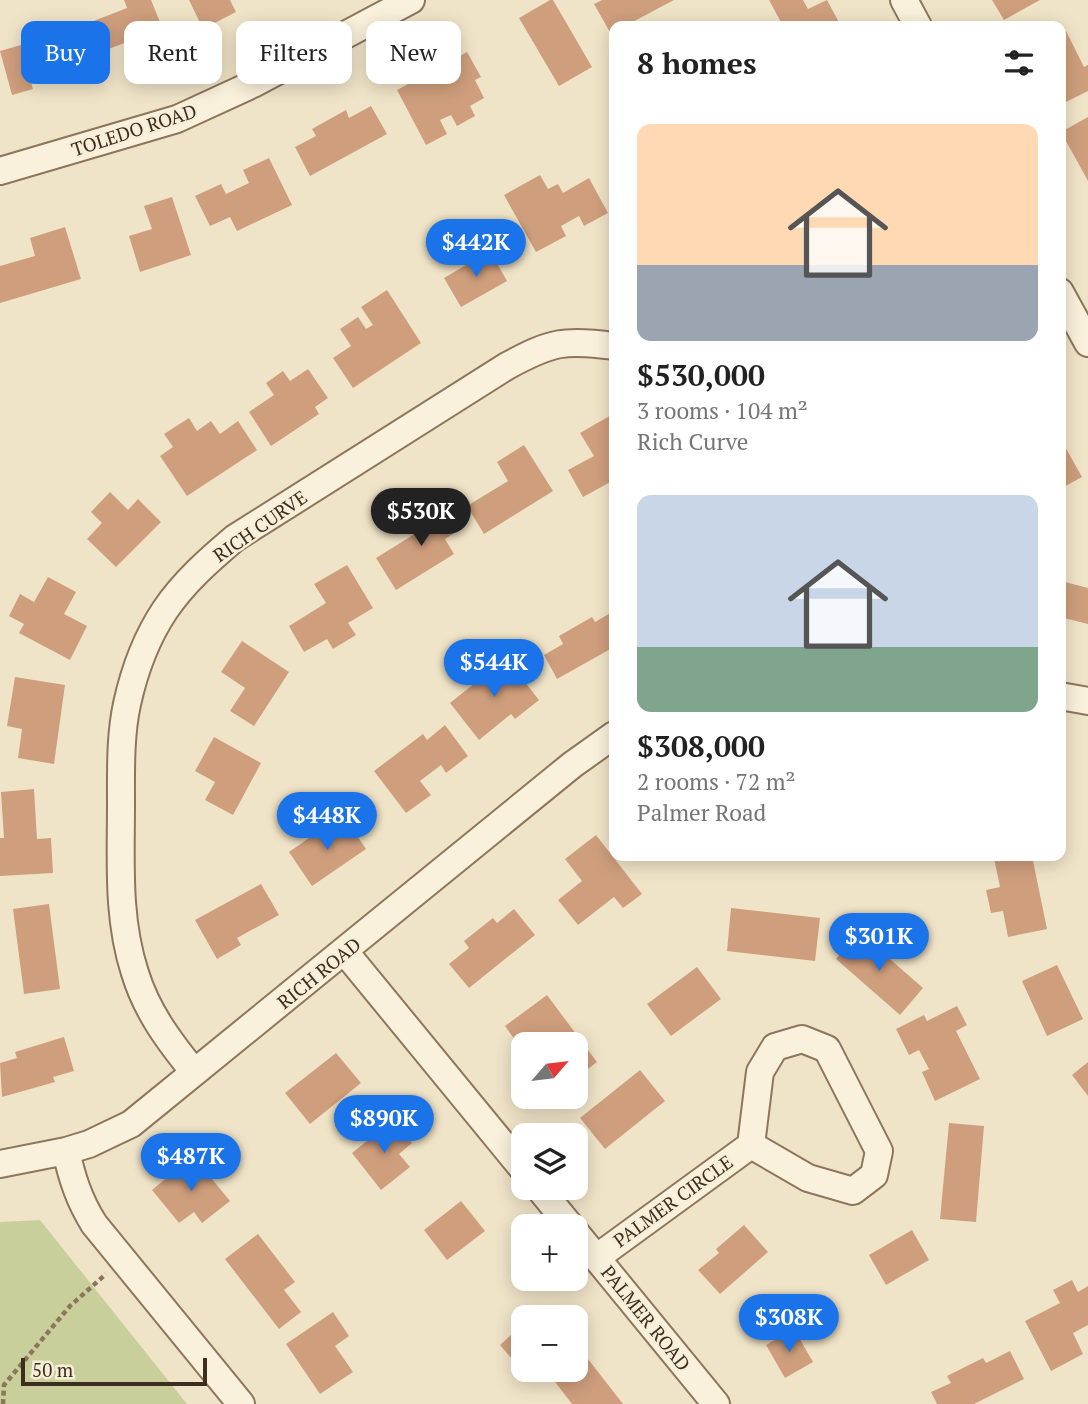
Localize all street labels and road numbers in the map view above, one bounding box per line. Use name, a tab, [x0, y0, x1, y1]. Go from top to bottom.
street label: TOLEDO ROAD	[68, 98, 200, 161]
street label: RICH CURVE	[208, 484, 312, 567]
street label: RICH ROAD	[272, 931, 366, 1014]
street label: PALMER CIRCLE	[608, 1149, 737, 1252]
street label: PALMER ROAD	[596, 1260, 697, 1376]

